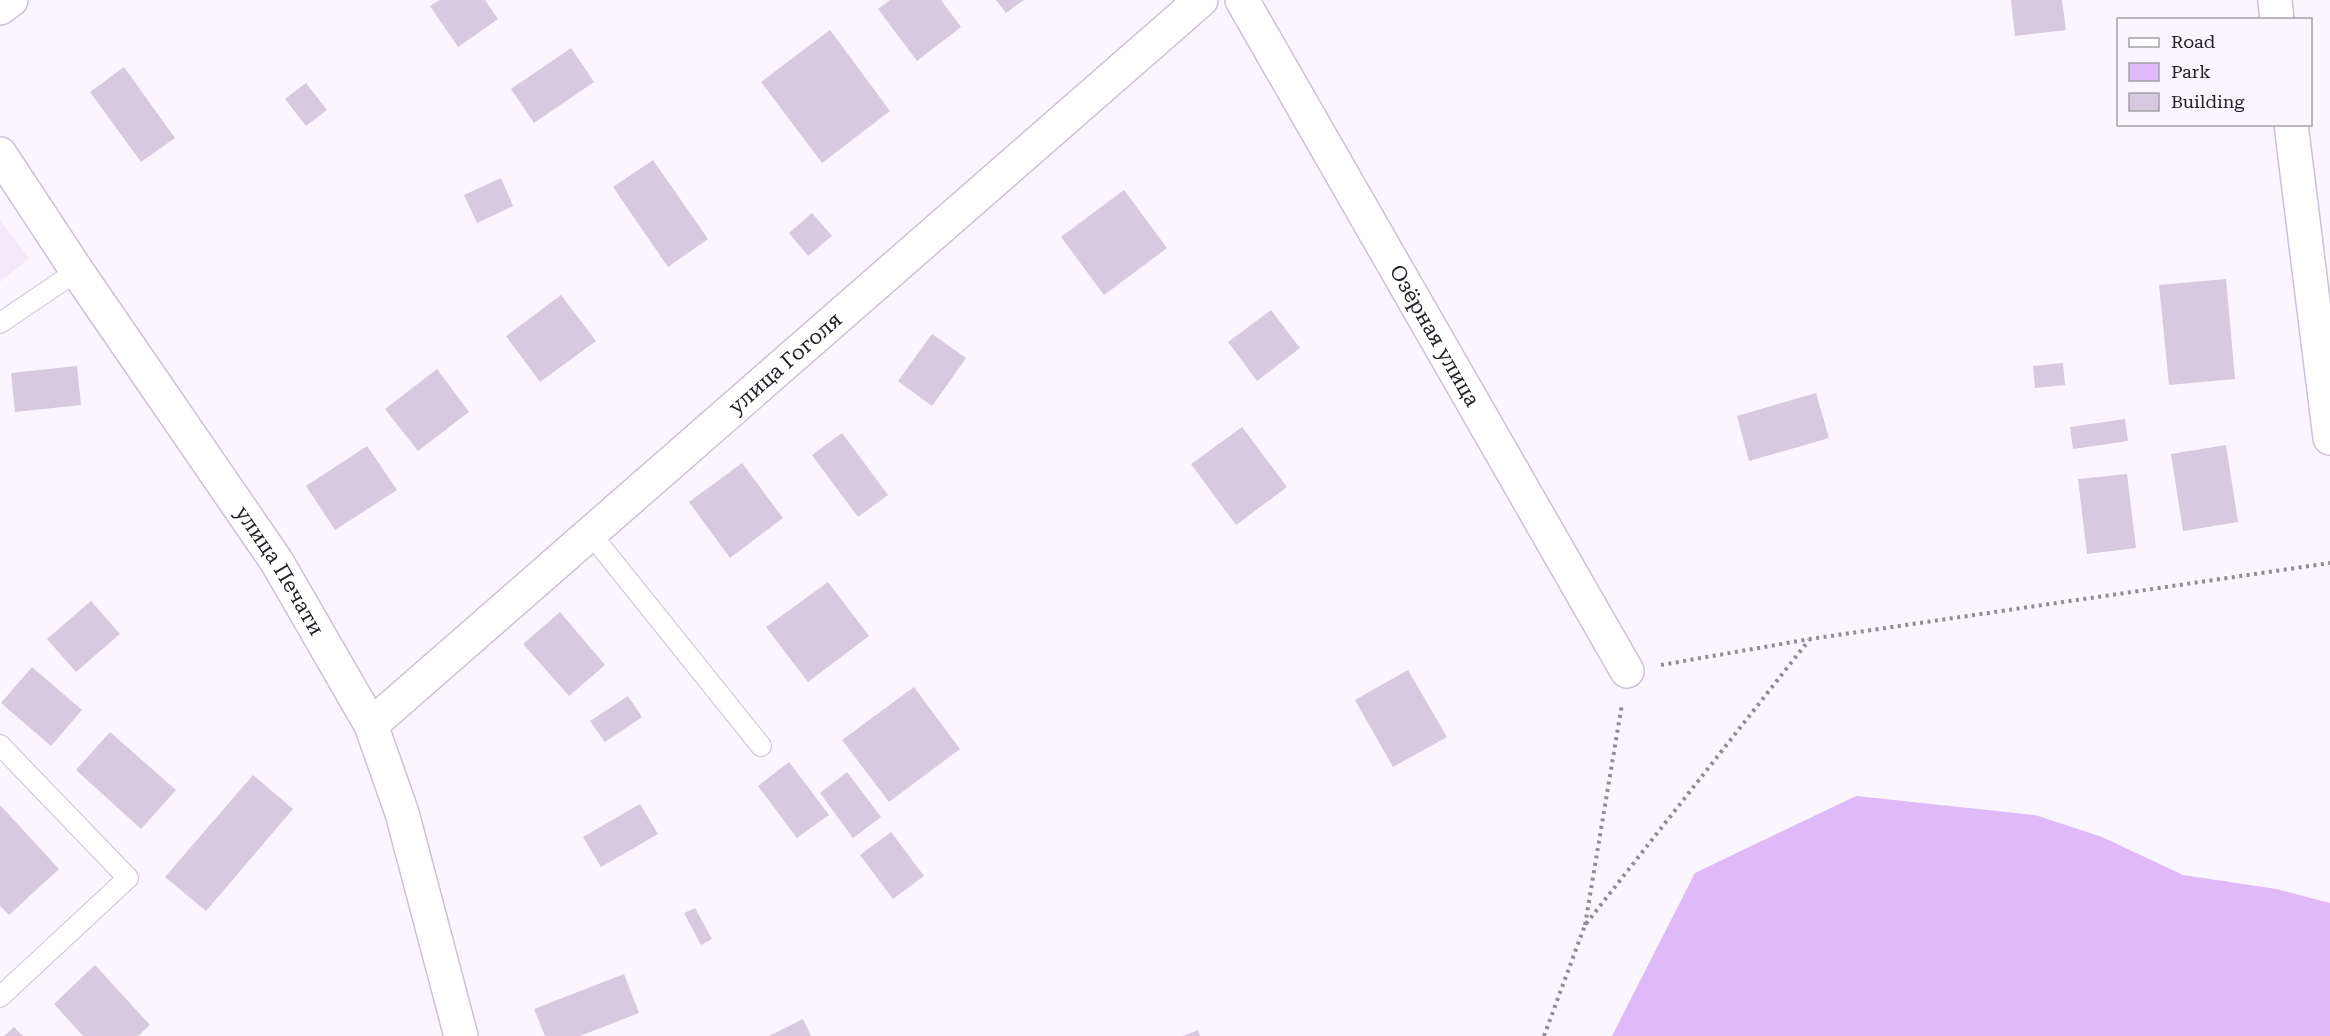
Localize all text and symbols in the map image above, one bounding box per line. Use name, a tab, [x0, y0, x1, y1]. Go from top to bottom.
legend	[2117, 18, 2312, 126]
text: Road	[2171, 31, 2216, 52]
text: Park	[2171, 61, 2211, 82]
text: Building	[2171, 91, 2245, 112]
street label: Озёрная улица	[1385, 261, 1485, 411]
street label: улица Гоголя	[724, 307, 847, 419]
street label: улица Печати	[230, 502, 329, 640]

